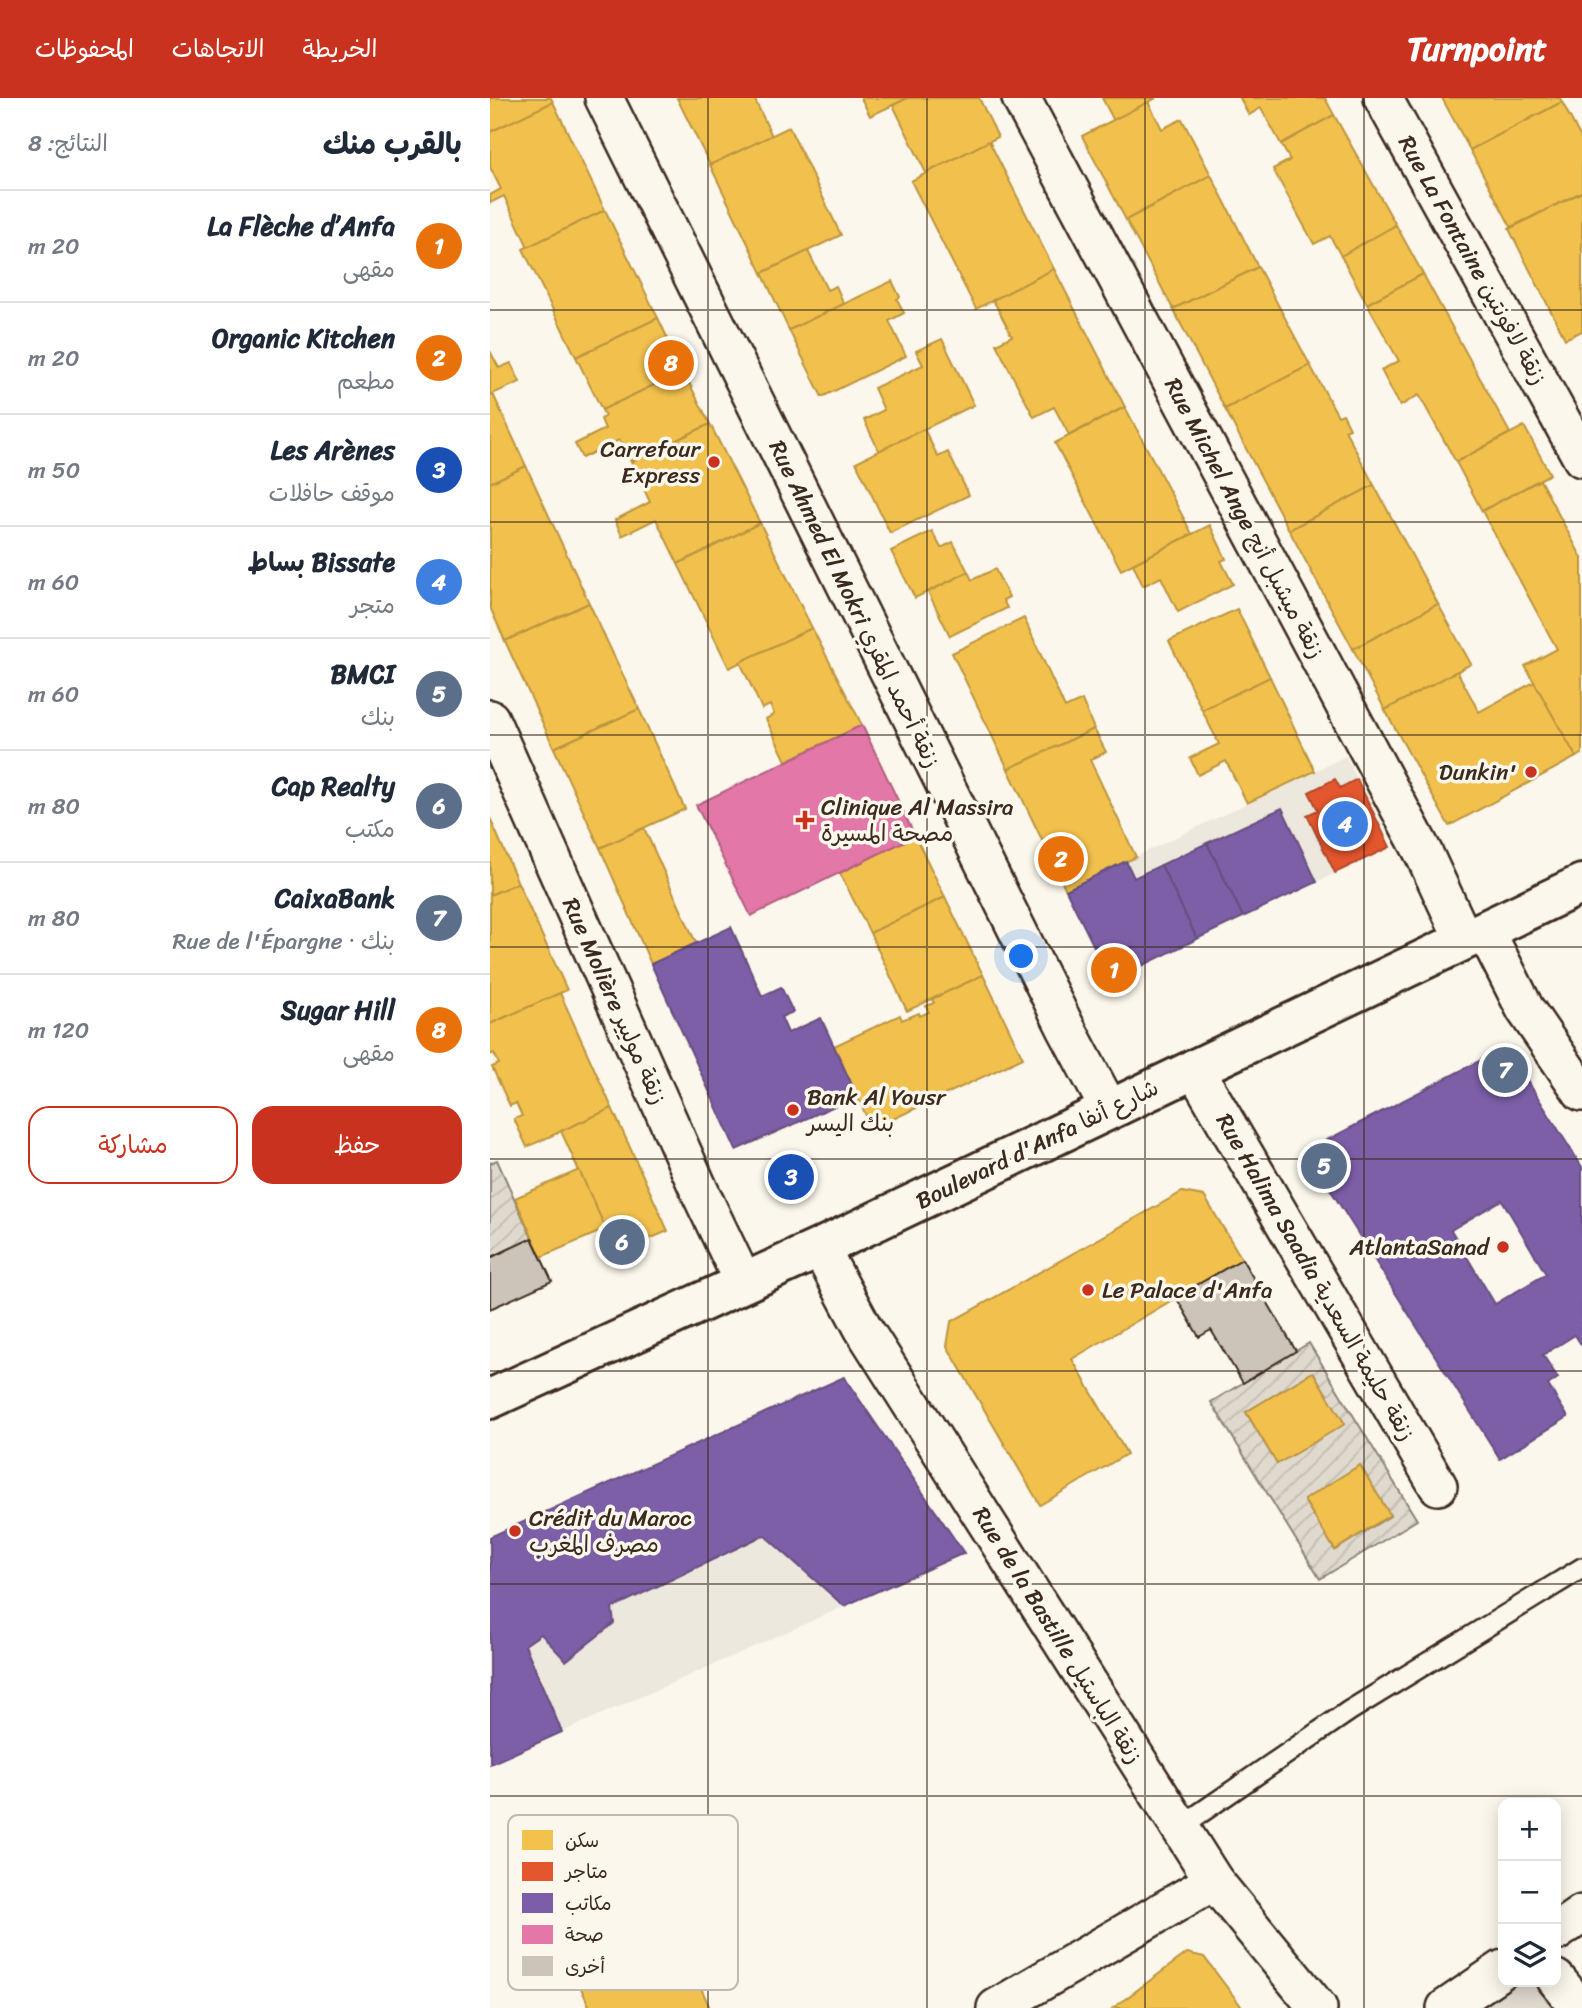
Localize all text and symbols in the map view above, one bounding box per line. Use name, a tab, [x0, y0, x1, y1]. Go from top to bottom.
text: Turnpoint	[1407, 20, 1547, 78]
text: المحفوظات	[35, 28, 134, 70]
text: الاتجاهات	[172, 28, 265, 70]
text: الخريطة	[303, 28, 377, 70]
text: بالقرب منك	[323, 117, 462, 171]
text: النتائج: 8	[28, 123, 108, 164]
street label: Rue La Fontaine زنقة لافونتين	[1387, 128, 1559, 393]
text: La Flèche d’Anfa	[207, 203, 395, 249]
text: 20 m	[28, 226, 79, 267]
text: 1	[434, 226, 444, 267]
text: مقهى	[342, 249, 395, 290]
text: Organic Kitchen	[212, 315, 395, 361]
pin: 8	[648, 337, 694, 389]
text: 20 m	[28, 338, 79, 379]
text: 2	[432, 338, 446, 379]
text: مطعم	[337, 361, 395, 402]
street label: Rue Michel Ange زنقة ميشبل أنج	[1153, 370, 1336, 666]
text: Les Arènes	[270, 427, 395, 473]
place label: Carrefour Express	[600, 429, 702, 496]
street label: Rue Ahmed El Mokri زنقة أحمد المقري	[757, 433, 952, 775]
text: 50 m	[28, 450, 80, 491]
text: 3	[433, 450, 445, 491]
marker: Carrefour Express	[706, 454, 722, 470]
text: موقف حافلات	[269, 473, 395, 514]
text: Bissate بساط	[248, 539, 395, 585]
text: 60 m	[28, 562, 79, 603]
text: 4	[432, 562, 446, 603]
text: متجر	[350, 585, 395, 626]
text: BMCI	[331, 651, 395, 697]
text: 60 m	[28, 674, 79, 715]
text: 5	[432, 674, 446, 715]
text: بنك	[361, 697, 395, 738]
place label: Dunkin'	[1439, 752, 1517, 793]
text: Cap Realty	[272, 763, 395, 809]
marker: Dunkin'	[1523, 764, 1539, 780]
text: 80 m	[28, 786, 80, 827]
text: 6	[432, 786, 446, 827]
place label: Clinique Al Massira مصحة المسيرة	[821, 787, 1014, 854]
pin: 4	[1322, 798, 1368, 850]
text: مكتب	[345, 809, 395, 850]
marker: Clinique Al Massira مصحة المسيرة	[795, 810, 815, 830]
pin: 2	[1038, 833, 1084, 885]
text: CaixaBank	[275, 875, 395, 921]
street label: Rue Molière زنقة موليير	[550, 891, 679, 1111]
text: 80 m	[28, 898, 80, 939]
text: 7	[432, 898, 446, 939]
text: بنك · Rue de l'Épargne	[172, 921, 395, 962]
your location	[1004, 939, 1038, 973]
pin: 1	[1091, 944, 1137, 996]
text: Sugar Hill	[281, 987, 395, 1033]
text: 120 m	[28, 1010, 89, 1051]
text: 8	[432, 1010, 446, 1051]
text: مقهى	[342, 1033, 395, 1074]
pin: 7	[1482, 1044, 1528, 1096]
street label: Boulevard d'Anfa شارع أنفا	[909, 1068, 1166, 1221]
place label: Bank Al Yousr بنك اليسر	[805, 1077, 947, 1144]
marker: Bank Al Yousr بنك اليسر	[785, 1102, 801, 1118]
street label: Rue Halima Saadia زنقة حليمة السعدية	[1204, 1105, 1427, 1449]
button: مشاركة	[28, 1106, 238, 1184]
button: حفظ	[252, 1106, 462, 1184]
pin: 5	[1301, 1140, 1347, 1192]
pin: 3	[768, 1151, 814, 1203]
pin: 6	[599, 1216, 645, 1268]
place label: AtlantaSanad	[1349, 1227, 1491, 1268]
marker: AtlantaSanad	[1495, 1239, 1511, 1255]
place label: Le Palace d'Anfa	[1102, 1270, 1273, 1311]
marker: Le Palace d'Anfa	[1080, 1282, 1096, 1298]
place label: Crédit du Maroc مصرف المغرب	[529, 1498, 692, 1565]
street label: Rue de la Bastille زنقة الباستيل	[961, 1498, 1154, 1772]
marker: Crédit du Maroc مصرف المغرب	[507, 1523, 523, 1539]
map controls	[1498, 1798, 1561, 1987]
button: +	[1498, 1798, 1561, 1861]
legend	[508, 1815, 738, 1990]
text: سكن	[565, 1824, 599, 1857]
text: متاجر	[563, 1855, 608, 1888]
button: −	[1498, 1861, 1561, 1924]
text: مكاتب	[565, 1887, 612, 1920]
text: صحة	[565, 1918, 604, 1951]
button: layers	[1498, 1924, 1561, 1987]
text: أخرى	[565, 1950, 605, 1983]

